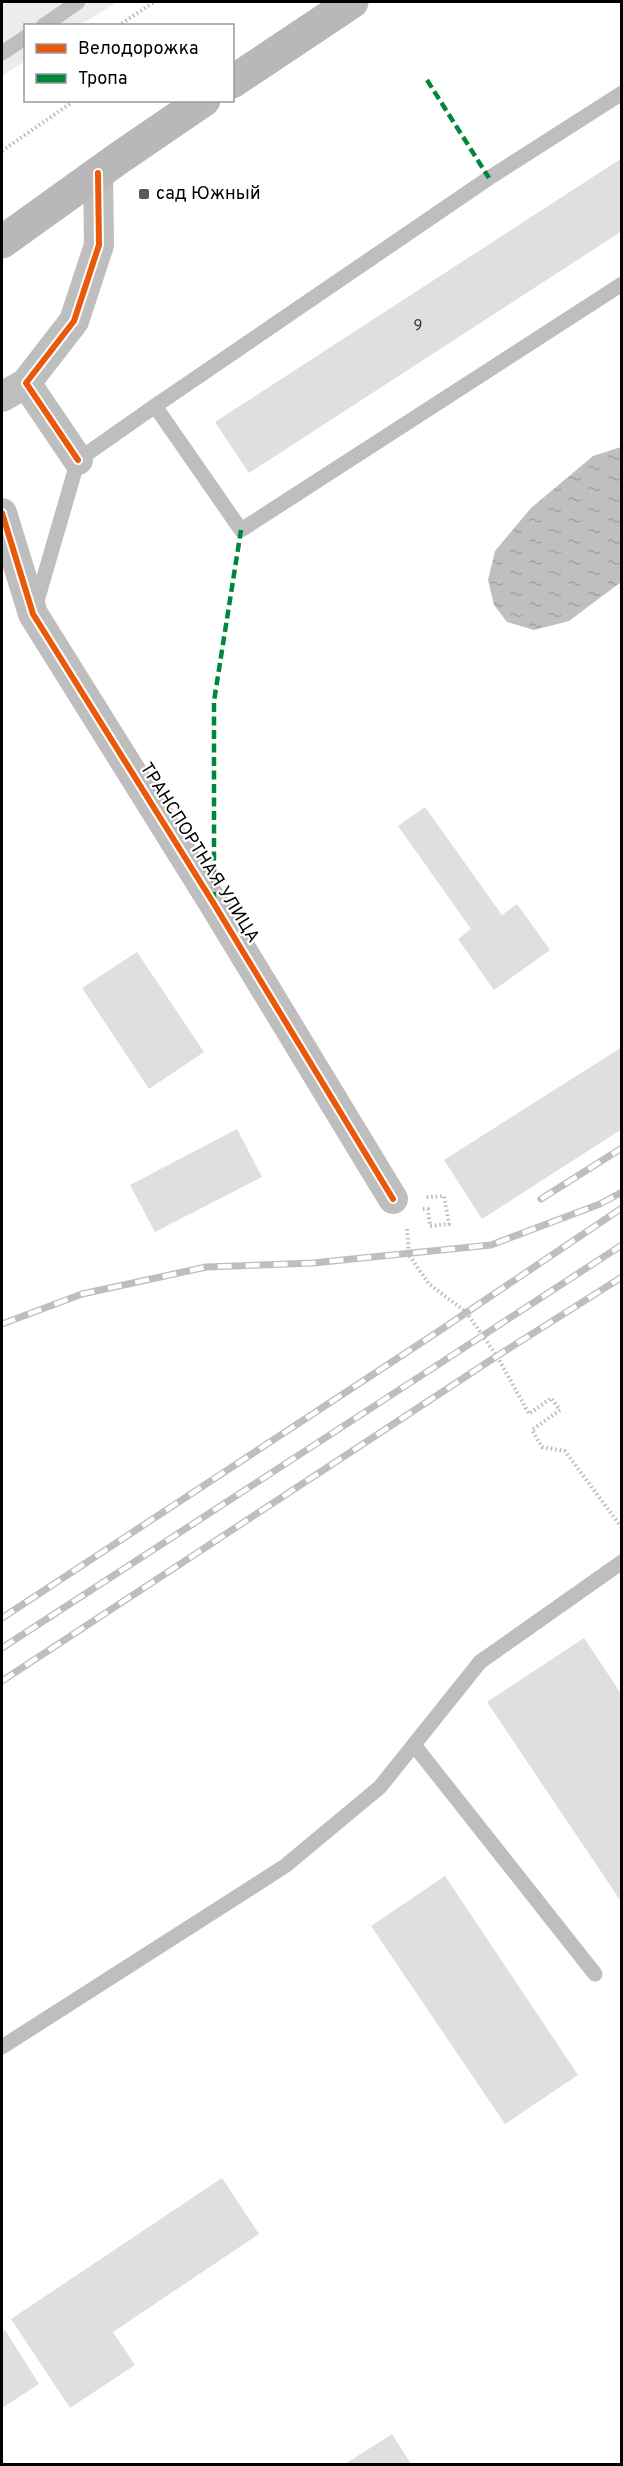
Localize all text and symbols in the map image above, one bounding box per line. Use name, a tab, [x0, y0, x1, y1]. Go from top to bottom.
legend	[24, 24, 234, 102]
text: Велодорожка	[78, 38, 198, 61]
text: Тропа	[78, 68, 127, 91]
place label: сад Южный	[156, 183, 261, 206]
marker: сад Южный	[137, 187, 151, 201]
house number: 9	[414, 317, 422, 336]
street label: ТРАНСПОРТНАЯ УЛИЦА	[134, 758, 264, 948]

